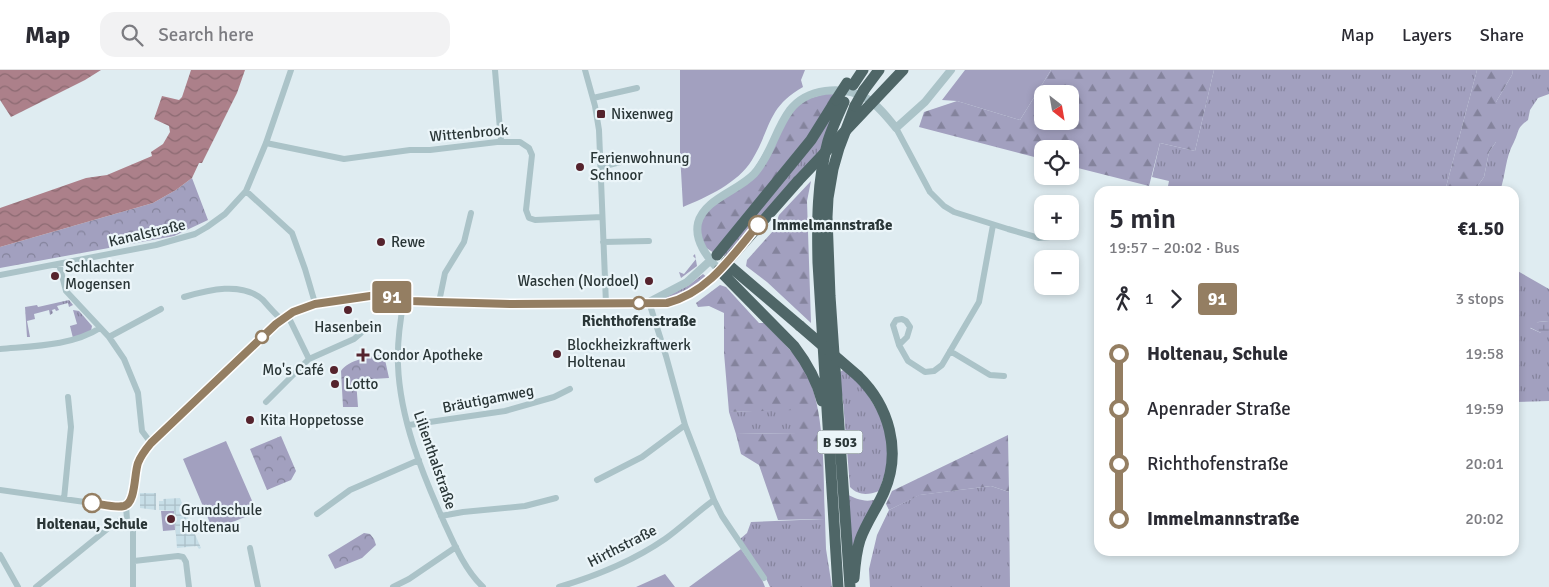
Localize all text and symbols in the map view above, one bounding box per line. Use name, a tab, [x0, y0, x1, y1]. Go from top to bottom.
search box	[100, 12, 450, 57]
text: Map	[25, 20, 70, 50]
icon: search	[118, 21, 146, 49]
text: Search here	[158, 23, 254, 47]
text: Map	[1341, 24, 1374, 46]
text: Layers	[1402, 24, 1452, 46]
text: Share	[1480, 24, 1524, 46]
north arrow	[1034, 85, 1079, 130]
map controls	[1034, 85, 1079, 295]
place label: Nixenweg	[611, 105, 673, 123]
marker: Nixenweg	[595, 108, 607, 120]
street label: Wittenbrook	[429, 121, 510, 145]
button: locate	[1034, 140, 1079, 185]
place label: Ferienwohnung Schnoor	[590, 149, 689, 184]
marker: Ferienwohnung Schnoor	[574, 161, 586, 173]
button: +	[1034, 195, 1079, 240]
text: 5 min	[1109, 202, 1176, 236]
street label: Kanalstraße	[107, 215, 187, 251]
marker: Immelmannstraße	[748, 215, 768, 235]
place label: Immelmannstraße	[772, 216, 892, 234]
text: €1.50	[1458, 217, 1504, 241]
place label: Rewe	[391, 233, 425, 251]
marker: Rewe	[375, 236, 387, 248]
text: 19:57 – 20:02 · Bus	[1109, 238, 1240, 258]
button: −	[1034, 250, 1079, 295]
place label: Schlachter Mogensen	[65, 258, 134, 293]
marker: Schlachter Mogensen	[49, 270, 61, 282]
place label: Waschen (Nordoel)	[517, 272, 639, 290]
marker: Waschen (Nordoel)	[643, 275, 655, 287]
line badge: 91	[370, 281, 414, 313]
icon: walk	[1109, 285, 1137, 313]
icon: forward	[1162, 285, 1190, 313]
text: 91	[382, 286, 402, 308]
text: 91	[1208, 288, 1227, 310]
text: 1	[1145, 289, 1154, 309]
text: 3 stops	[1456, 289, 1504, 309]
marker: Richthofenstraße	[632, 296, 646, 310]
marker: Hasenbein	[342, 304, 354, 316]
place label: Richthofenstraße	[582, 312, 696, 330]
place label: Hasenbein	[314, 318, 382, 336]
unlabelled marker	[255, 330, 269, 344]
place label: Blockheizkraftwerk Holtenau	[567, 336, 691, 371]
text: Holtenau, Schule	[1147, 342, 1288, 366]
text: 19:58	[1465, 344, 1504, 364]
place label: Condor Apotheke	[373, 346, 483, 364]
marker: Blockheizkraftwerk Holtenau	[551, 348, 563, 360]
marker: Condor Apotheke	[357, 349, 369, 361]
place label: Mo's Café	[262, 361, 324, 379]
marker: Mo's Café	[328, 364, 340, 376]
place label: Lotto	[345, 375, 378, 393]
marker: Lotto	[329, 378, 341, 390]
street label: Bräutigamweg	[441, 381, 535, 417]
text: Apenrader Straße	[1147, 397, 1291, 421]
text: 19:59	[1465, 399, 1504, 419]
street label: Lilienthalstraße	[410, 408, 460, 512]
place label: Kita Hoppetosse	[260, 411, 364, 429]
marker: Kita Hoppetosse	[244, 414, 256, 426]
road number: B 503	[818, 431, 862, 454]
text: Richthofenstraße	[1147, 452, 1289, 476]
text: 20:01	[1465, 454, 1504, 474]
marker: Holtenau, Schule	[82, 493, 102, 513]
place label: Grundschule Holtenau	[181, 501, 262, 536]
text: Immelmannstraße	[1147, 507, 1300, 531]
text: 20:02	[1465, 509, 1504, 529]
marker: Grundschule Holtenau	[165, 513, 177, 525]
place label: Holtenau, Schule	[36, 515, 148, 533]
street label: Hirthstraße	[584, 521, 660, 571]

